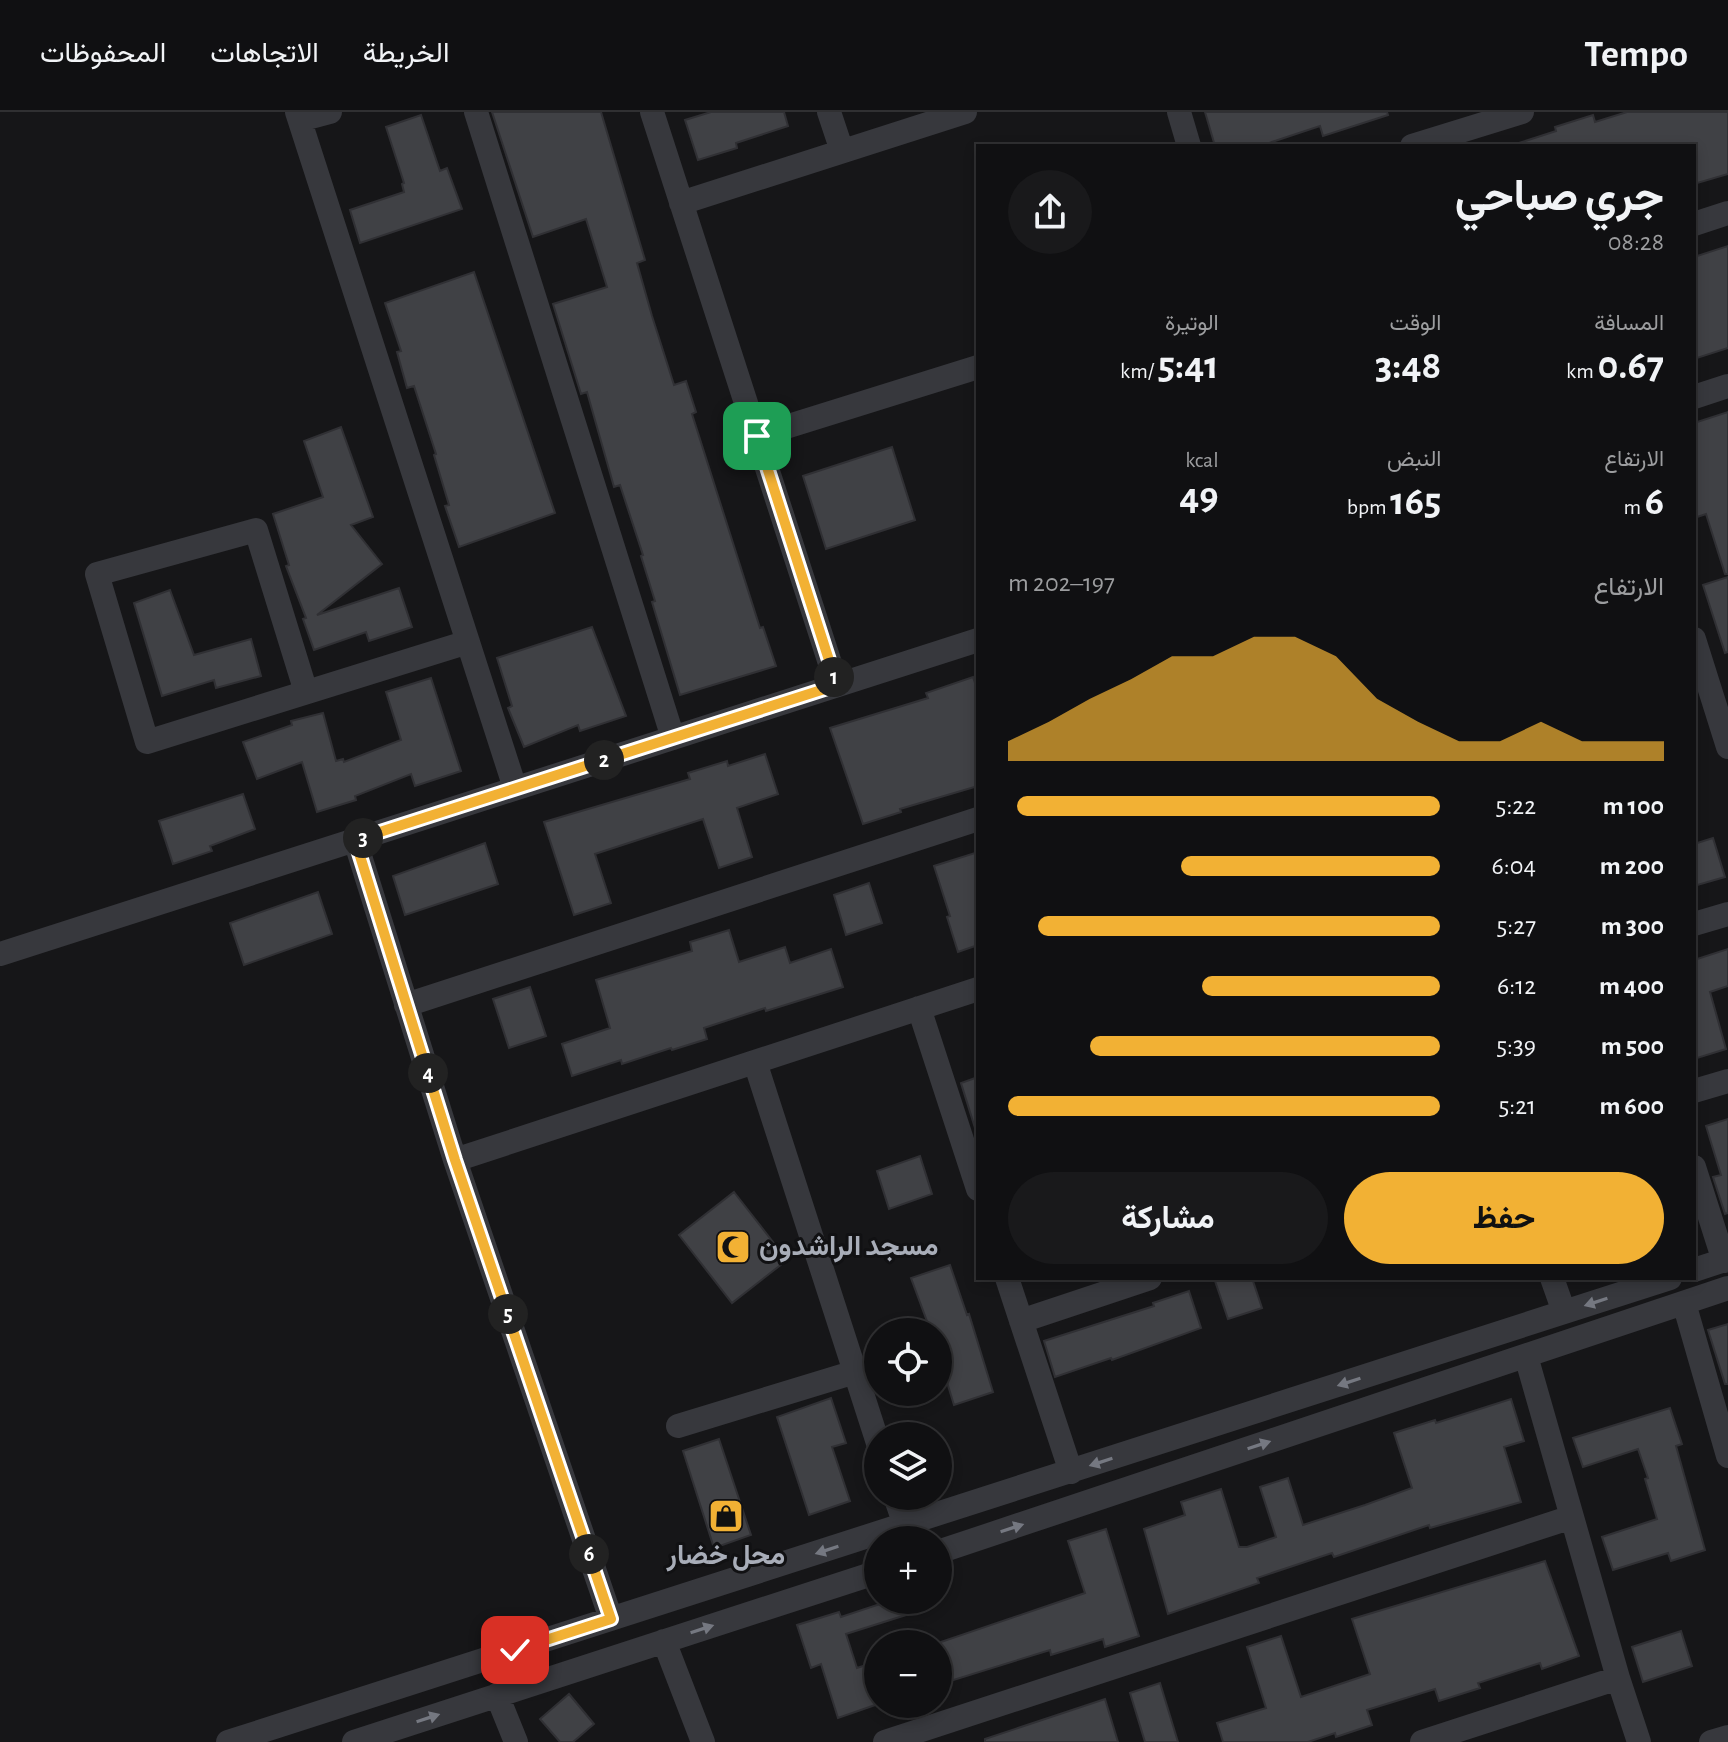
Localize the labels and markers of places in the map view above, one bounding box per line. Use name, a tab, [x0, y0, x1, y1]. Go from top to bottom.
pin	[723, 402, 791, 470]
pin: 1	[814, 657, 854, 697]
pin: 2	[584, 740, 624, 780]
pin: 3	[343, 818, 383, 858]
pin: 4	[408, 1053, 448, 1093]
mosque icon: مسجد الراشدون	[714, 1228, 752, 1266]
place label: مسجد الراشدون	[759, 1233, 938, 1263]
pin: 5	[488, 1294, 528, 1334]
shop icon: محل خضار	[707, 1497, 745, 1535]
pin: 6	[569, 1534, 609, 1574]
place label: محل خضار	[666, 1542, 785, 1572]
pin	[481, 1616, 549, 1684]

